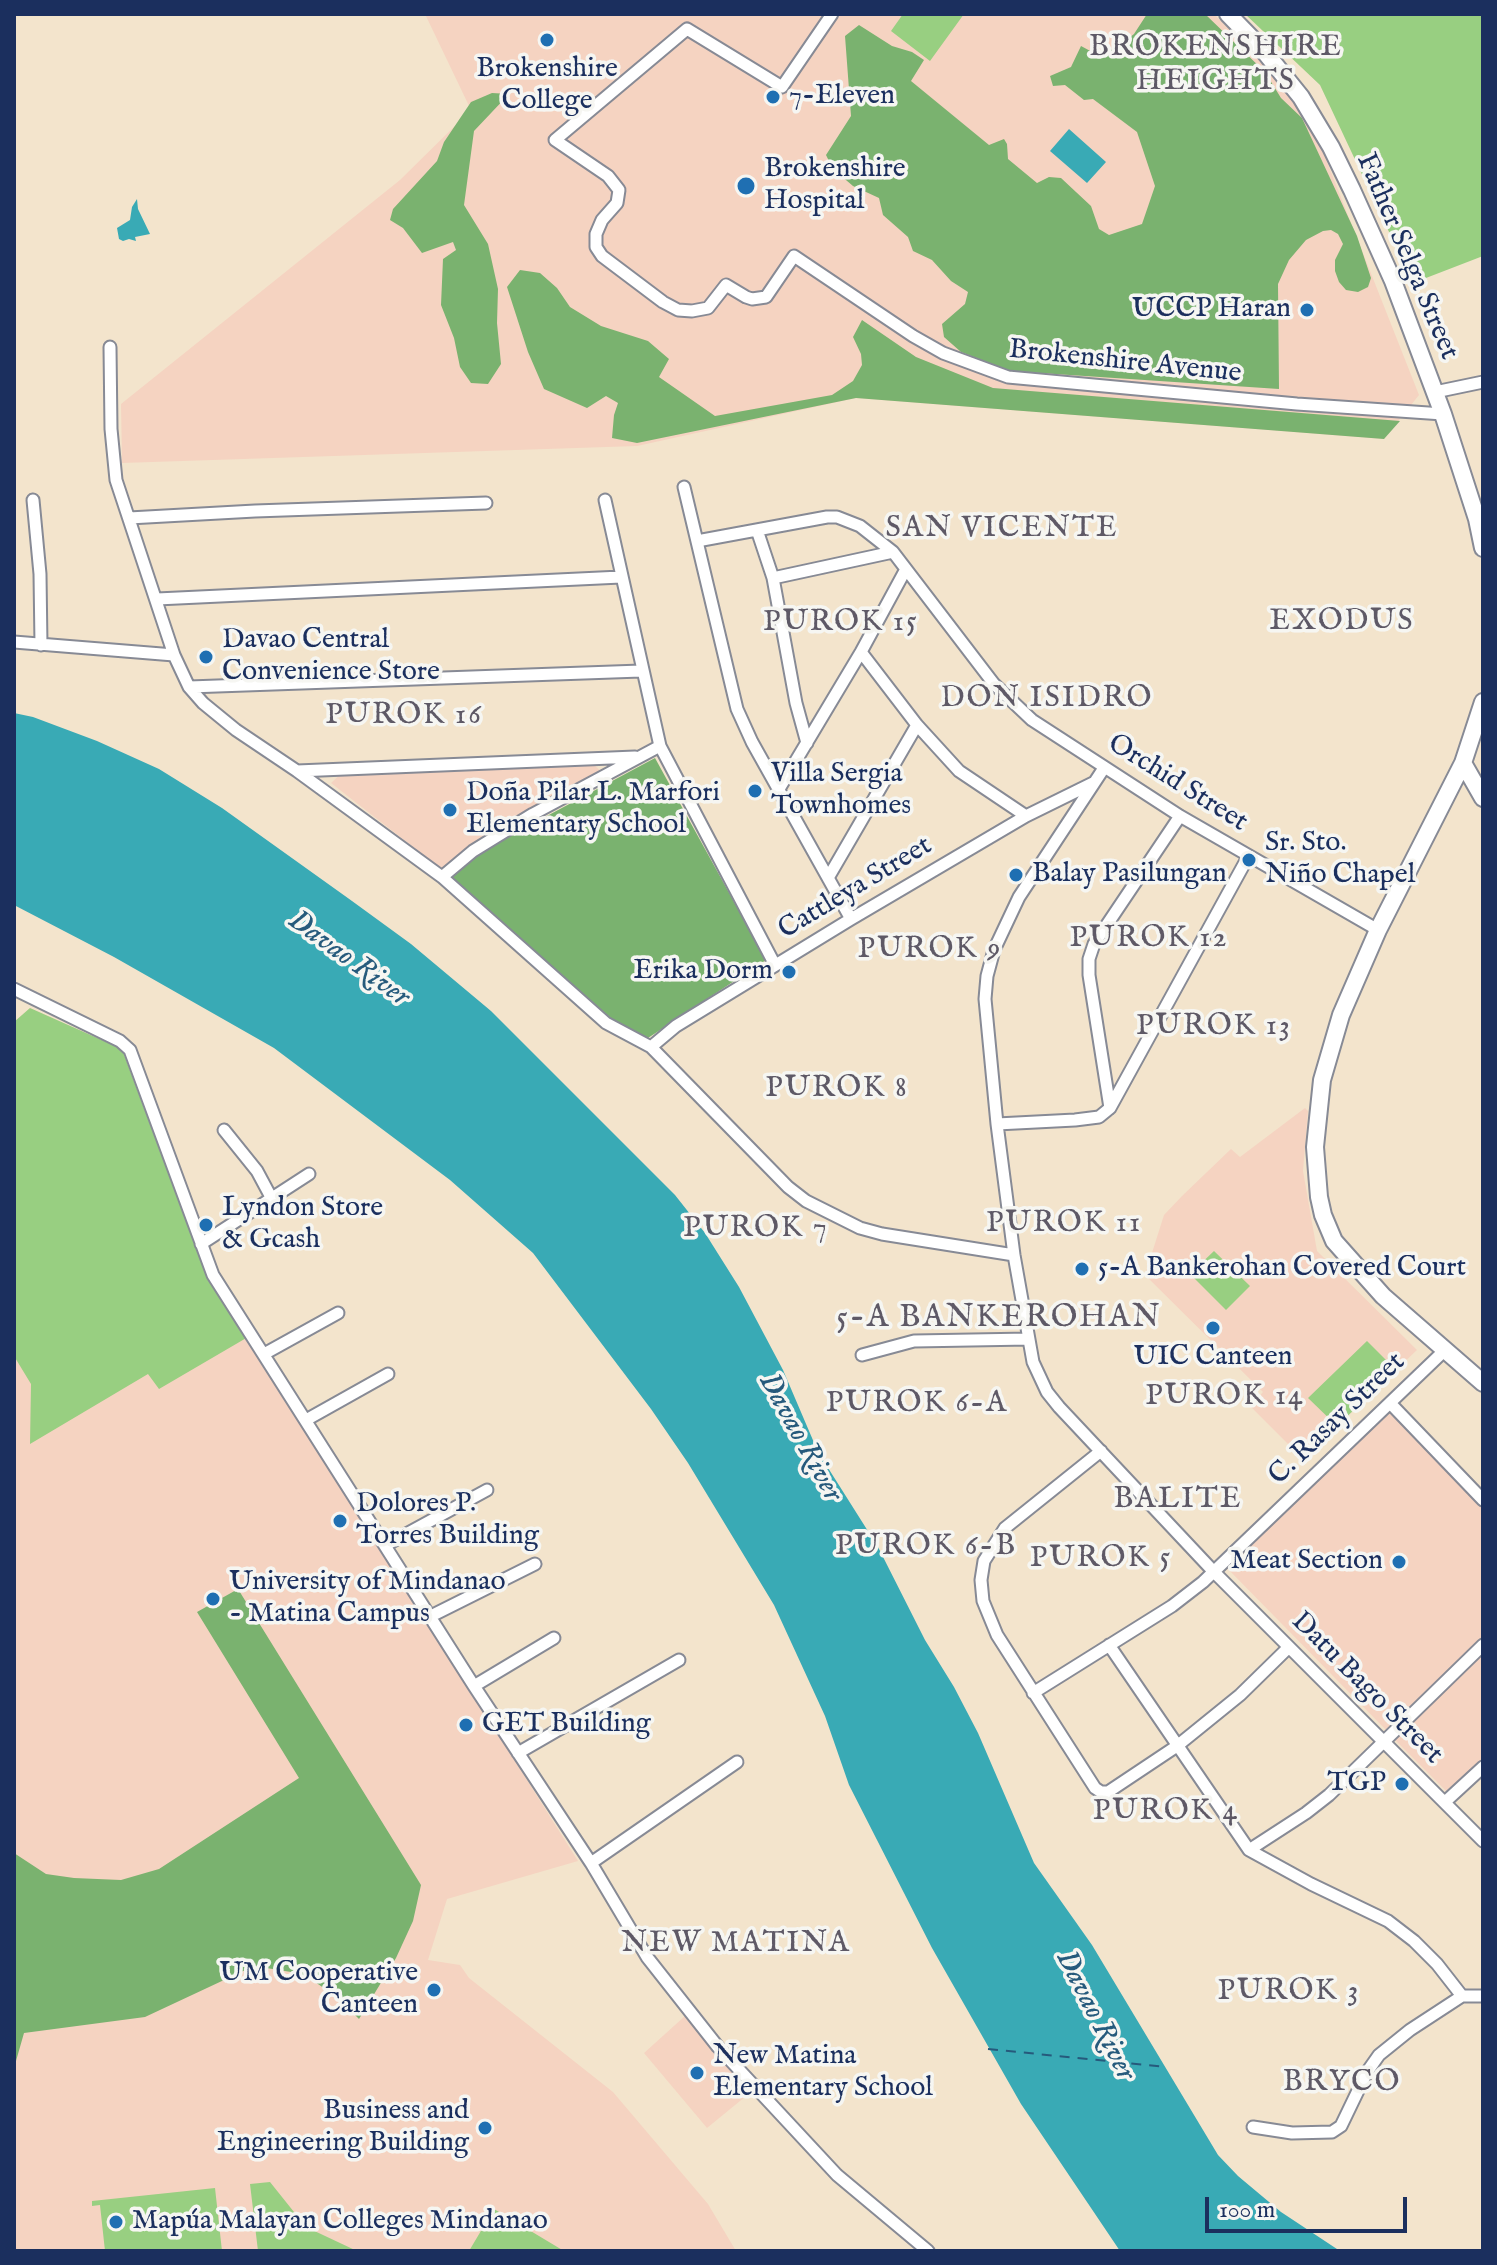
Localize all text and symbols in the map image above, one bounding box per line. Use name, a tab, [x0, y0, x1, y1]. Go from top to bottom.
marker: Brokenshire College	[538, 31, 556, 49]
district label: BROKENSHIRE HEIGHTS	[1089, 31, 1343, 102]
place label: Brokenshire College	[476, 53, 618, 119]
place label: 7-Eleven	[789, 80, 895, 114]
marker: 7-Eleven	[764, 88, 782, 106]
street label: Father Selga Street	[1347, 149, 1465, 365]
place label: Brokenshire Hospital	[764, 153, 906, 219]
marker: Brokenshire Hospital	[735, 175, 757, 197]
place label: UCCP Haran	[1132, 293, 1291, 327]
marker: UCCP Haran	[1298, 301, 1316, 319]
street label: Brokenshire Avenue	[1007, 334, 1243, 392]
district label: SAN VICENTE	[885, 512, 1119, 548]
district label: EXODUS	[1269, 605, 1415, 641]
district label: PUROK 15	[763, 606, 919, 642]
place label: Davao Central Convenience Store	[222, 624, 440, 690]
marker: Davao Central Convenience Store	[197, 648, 215, 666]
district label: DON ISIDRO	[941, 682, 1153, 718]
district label: PUROK 16	[325, 699, 483, 735]
street label: Orchid Street	[1101, 728, 1253, 840]
place label: Villa Sergia Townhomes	[771, 758, 911, 824]
place label: Doña Pilar L. Marfori Elementary School	[466, 777, 720, 843]
marker: Villa Sergia Townhomes	[746, 782, 764, 800]
marker: Doña Pilar L. Marfori Elementary School	[441, 801, 459, 819]
place label: Sr. Sto. Niño Chapel	[1265, 827, 1415, 893]
street label: Cattleya Street	[773, 830, 939, 948]
marker: Sr. Sto. Niño Chapel	[1240, 851, 1258, 869]
place label: Balay Pasilungan	[1032, 858, 1227, 892]
marker: Balay Pasilungan	[1007, 866, 1025, 884]
water label: Davao River	[280, 904, 416, 1016]
district label: PUROK 12	[1069, 922, 1229, 958]
district label: PUROK 9	[858, 933, 1002, 969]
place label: Erika Dorm	[633, 955, 773, 989]
marker: Erika Dorm	[780, 963, 798, 981]
district label: PUROK 13	[1136, 1010, 1292, 1046]
district label: PUROK 8	[765, 1072, 909, 1108]
place label: Lyndon Store & Gcash	[222, 1192, 383, 1258]
district label: PUROK 11	[986, 1207, 1142, 1243]
district label: PUROK 7	[683, 1212, 829, 1248]
marker: Lyndon Store & Gcash	[197, 1216, 215, 1234]
place label: 5-A Bankerohan Covered Court	[1098, 1252, 1466, 1286]
marker: 5-A Bankerohan Covered Court	[1073, 1260, 1091, 1278]
district label: 5-A BANKEROHAN	[836, 1300, 1162, 1338]
marker: UIC Canteen	[1204, 1319, 1222, 1337]
place label: UIC Canteen	[1134, 1341, 1292, 1375]
street label: C. Rasay Street	[1263, 1347, 1413, 1493]
water label: Davao River	[749, 1367, 849, 1509]
district label: PUROK 14	[1145, 1380, 1305, 1416]
district label: PUROK 6-A	[826, 1387, 1008, 1423]
district label: BALITE	[1114, 1483, 1242, 1519]
place label: Dolores P. Torres Building	[356, 1488, 539, 1554]
marker: Dolores P. Torres Building	[331, 1512, 349, 1530]
district label: PUROK 6-B	[835, 1530, 1017, 1566]
district label: PUROK 5	[1030, 1542, 1172, 1578]
place label: Meat Section	[1230, 1545, 1383, 1579]
marker: Meat Section	[1390, 1553, 1408, 1571]
place label: University of Mindanao - Matina Campus	[229, 1566, 506, 1632]
marker: University of Mindanao - Matina Campus	[204, 1590, 222, 1608]
street label: Datu Bago Street	[1283, 1606, 1449, 1772]
place label: GET Building	[482, 1708, 651, 1742]
marker: GET Building	[457, 1716, 475, 1734]
place label: TGP	[1327, 1767, 1386, 1801]
marker: TGP	[1393, 1775, 1411, 1793]
district label: PUROK 4	[1093, 1795, 1239, 1831]
district label: NEW MATINA	[621, 1927, 851, 1963]
water label: Davao River	[1046, 1945, 1142, 2087]
place label: UM Cooperative Canteen	[219, 1957, 418, 2023]
district label: PUROK 3	[1218, 1975, 1360, 2011]
marker: UM Cooperative Canteen	[425, 1981, 443, 1999]
place label: New Matina Elementary School	[713, 2040, 933, 2106]
marker: New Matina Elementary School	[688, 2064, 706, 2082]
district label: BRYCO	[1283, 2066, 1401, 2102]
place label: Business and Engineering Building	[217, 2095, 469, 2161]
marker: Business and Engineering Building	[476, 2119, 494, 2137]
scale bar	[1209, 2181, 1411, 2231]
text: 100 m	[1219, 2195, 1275, 2226]
place label: Mapúa Malayan Colleges Mindanao	[132, 2205, 548, 2239]
marker: Mapúa Malayan Colleges Mindanao	[107, 2213, 125, 2231]

